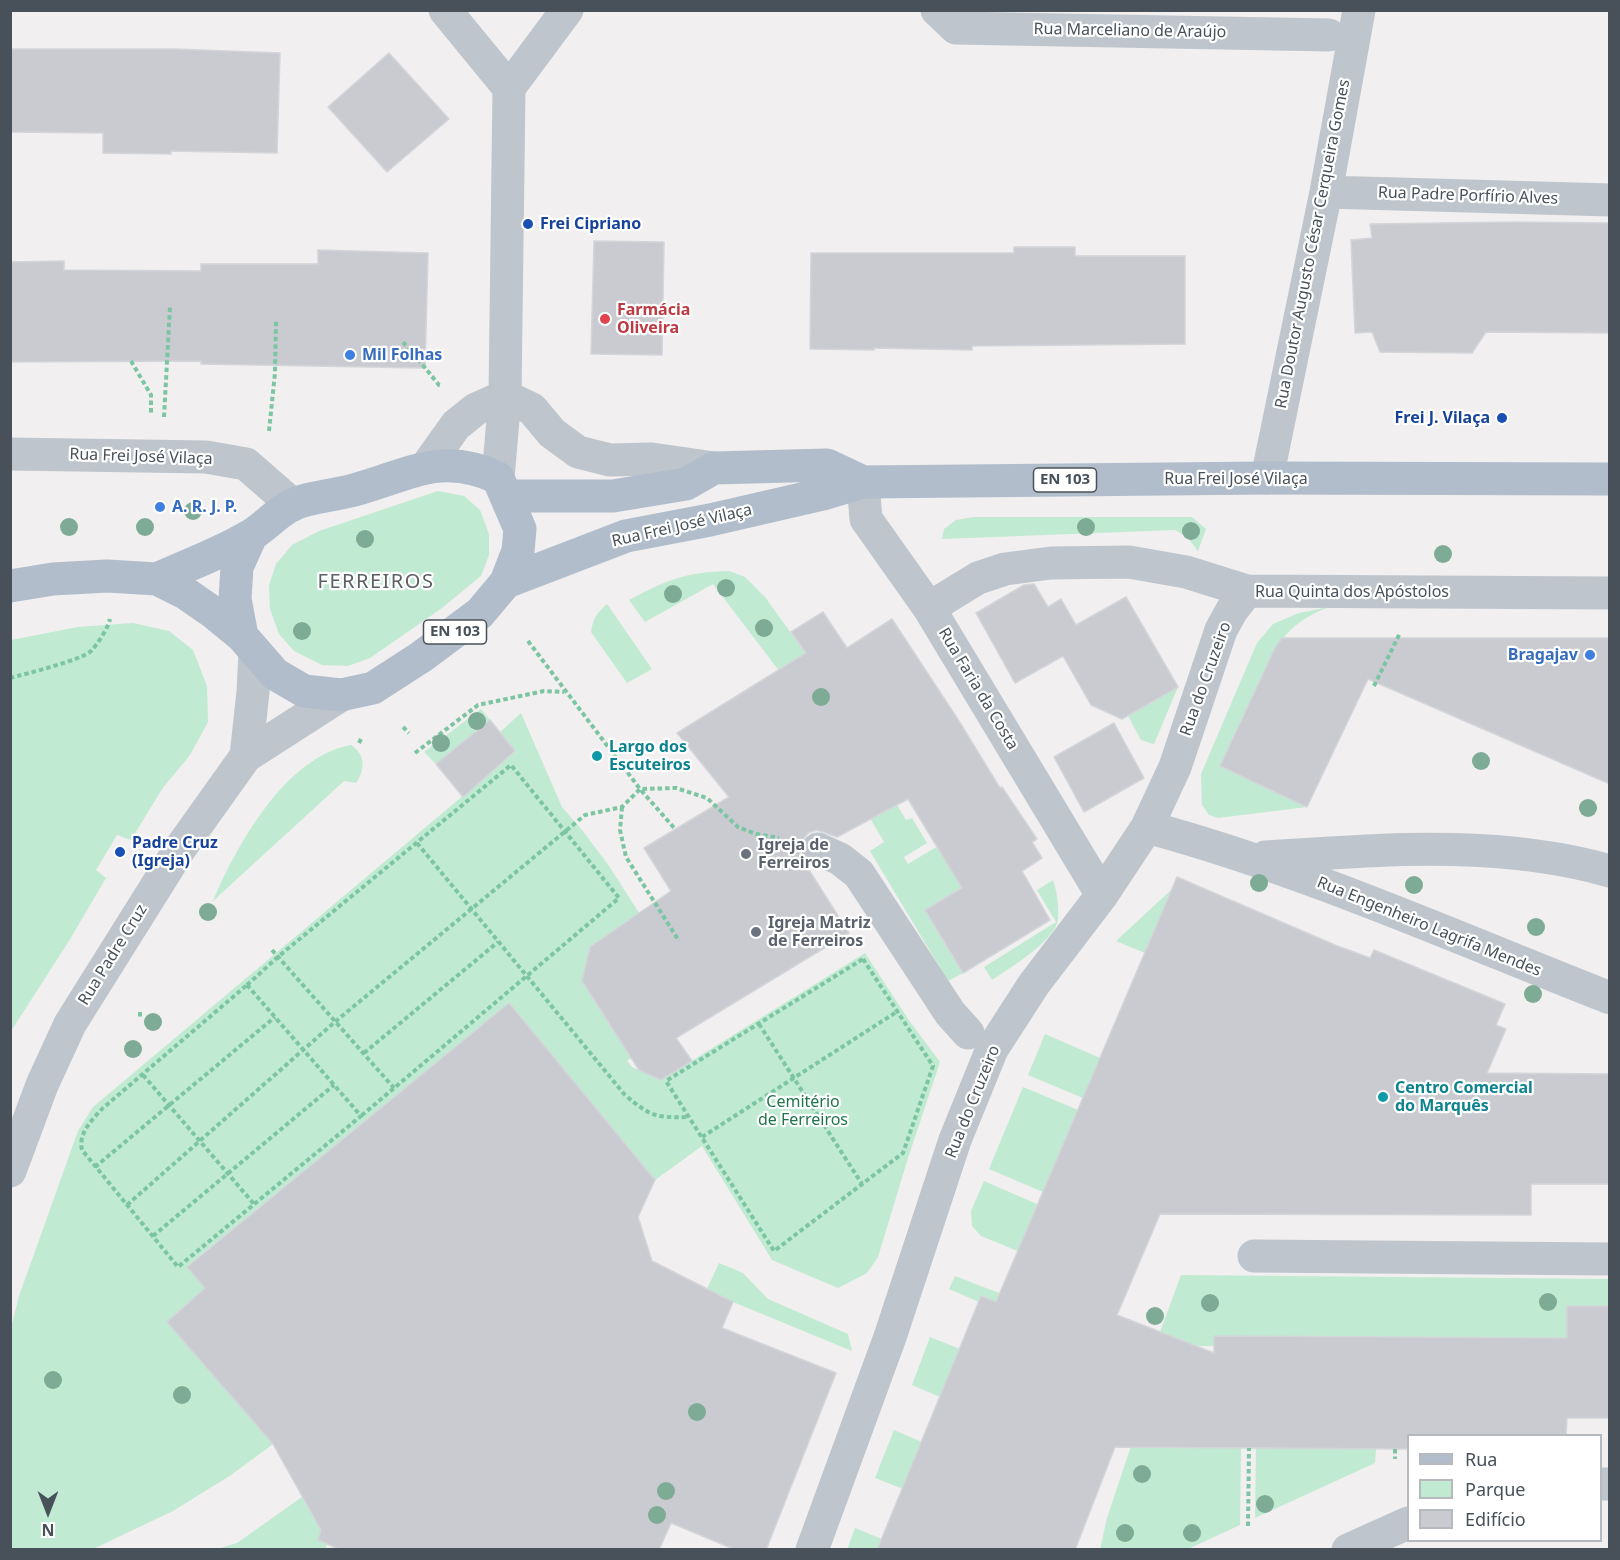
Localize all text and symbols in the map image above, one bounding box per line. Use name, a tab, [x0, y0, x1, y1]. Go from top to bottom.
street label: Rua Marceliano de Araújo	[1034, 20, 1226, 42]
street label: Rua Doutor Augusto César Cerqueira Gomes	[1272, 78, 1354, 410]
street label: Rua Padre Porfírio Alves	[1378, 183, 1558, 209]
place label: Frei Cipriano	[540, 214, 641, 234]
marker: Frei Cipriano	[521, 217, 535, 231]
place label: Farmácia Oliveira	[617, 300, 690, 338]
marker: Farmácia Oliveira	[598, 312, 612, 326]
place label: Mil Folhas	[362, 345, 442, 365]
marker: Mil Folhas	[343, 348, 357, 362]
place label: Frei J. Vilaça	[1395, 408, 1490, 428]
marker: Frei J. Vilaça	[1495, 411, 1509, 425]
street label: Rua Frei José Vilaça	[69, 445, 213, 469]
road number: EN 103	[1034, 468, 1096, 492]
street label: Rua Frei José Vilaça	[1164, 469, 1308, 489]
place label: A. R. J. P.	[172, 497, 237, 517]
marker: A. R. J. P.	[153, 500, 167, 514]
street label: Rua Frei José Vilaça	[610, 501, 754, 551]
district label: FERREIROS	[318, 570, 434, 594]
street label: Rua Quinta dos Apóstolos	[1255, 582, 1449, 602]
street label: Rua do Cruzeiro	[1176, 619, 1236, 739]
road number: EN 103	[424, 620, 486, 644]
street label: Rua Faria da Costa	[934, 624, 1022, 754]
place label: Bragajav	[1508, 645, 1578, 665]
marker: Bragajav	[1583, 648, 1597, 662]
place label: Largo dos Escuteiros	[609, 737, 691, 775]
marker: Largo dos Escuteiros	[590, 749, 604, 763]
place label: Padre Cruz (Igreja)	[132, 833, 218, 871]
place label: Igreja de Ferreiros	[758, 835, 830, 873]
marker: Padre Cruz (Igreja)	[113, 845, 127, 859]
marker: Igreja de Ferreiros	[739, 847, 753, 861]
street label: Rua Engenheiro Lagrifa Mendes	[1314, 873, 1544, 981]
street label: Rua Padre Cruz	[74, 901, 152, 1009]
place label: Igreja Matriz de Ferreiros	[768, 913, 871, 951]
marker: Igreja Matriz de Ferreiros	[749, 925, 763, 939]
street label: Rua do Cruzeiro	[942, 1043, 1004, 1161]
place label: Centro Comercial do Marquês	[1395, 1078, 1533, 1116]
marker: Centro Comercial do Marquês	[1376, 1090, 1390, 1104]
park label: Cemitério de Ferreiros	[758, 1092, 848, 1130]
legend	[1407, 1434, 1602, 1542]
text: Rua	[1465, 1447, 1497, 1471]
text: Parque	[1465, 1477, 1525, 1501]
north arrow	[18, 1482, 78, 1542]
text: Edifício	[1465, 1507, 1526, 1531]
text: N	[42, 1519, 55, 1541]

